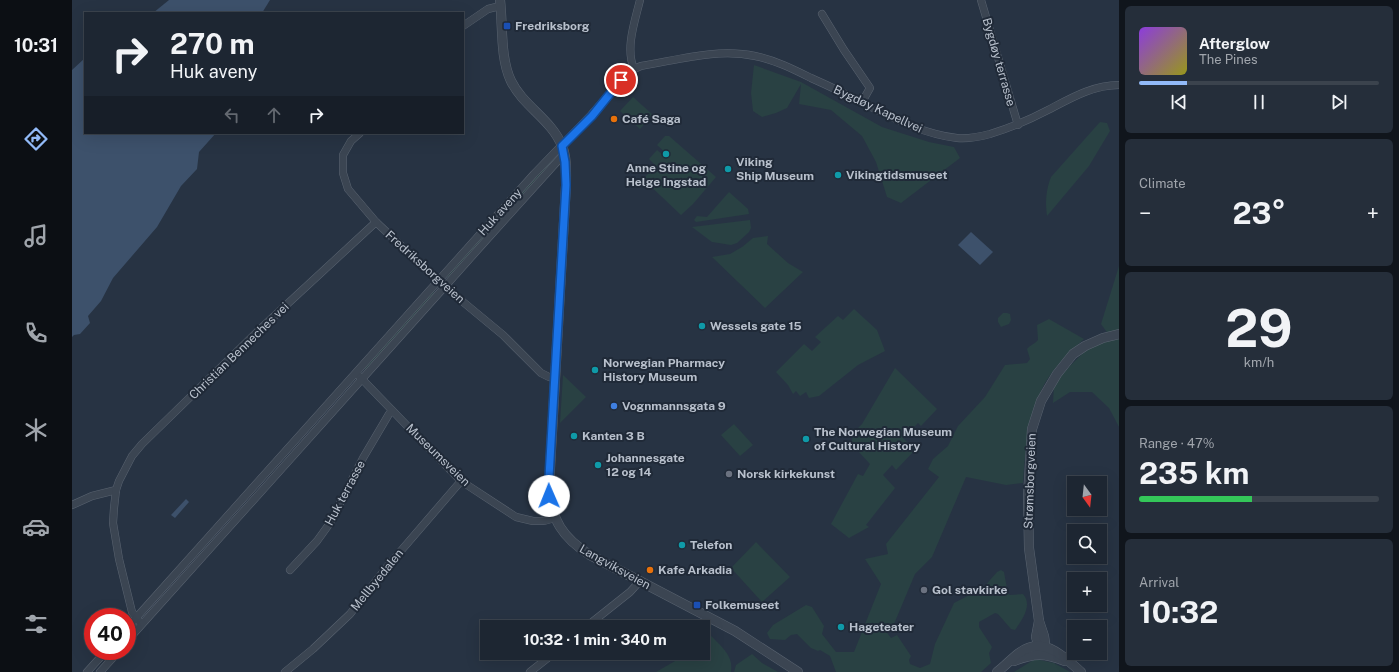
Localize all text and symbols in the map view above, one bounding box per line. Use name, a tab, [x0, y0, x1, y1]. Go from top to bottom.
street label: Bygdøy terrasse	[980, 16, 1018, 108]
place label: Fredriksborg	[515, 19, 590, 33]
marker: Fredriksborg	[502, 21, 512, 31]
text: 270 m	[170, 27, 254, 60]
icon: right	[104, 28, 156, 80]
text: 10:31	[14, 35, 58, 56]
text: Afterglow	[1199, 35, 1270, 52]
text: The Pines	[1199, 52, 1258, 67]
text: Huk aveny	[170, 61, 257, 82]
pin	[604, 63, 638, 97]
icon: arrive	[610, 69, 632, 91]
street label: Bygdøy Kapellvei	[831, 82, 925, 136]
icon: previous	[1168, 91, 1190, 113]
icon: pause	[1248, 91, 1270, 113]
icon: next	[1328, 91, 1350, 113]
icon: left	[221, 104, 243, 126]
icon: ahead	[263, 104, 285, 126]
icon: right	[305, 104, 327, 126]
place label: Café Saga	[622, 112, 681, 126]
marker: Café Saga	[609, 114, 619, 124]
icon: directions	[22, 125, 50, 153]
marker: Anne Stine og Helge Ingstad	[661, 149, 671, 159]
place label: Viking Ship Museum	[736, 155, 814, 183]
place label: Anne Stine og Helge Ingstad	[626, 161, 706, 189]
marker: Viking Ship Museum	[723, 164, 733, 174]
place label: Vikingtidsmuseet	[846, 168, 947, 182]
marker: Vikingtidsmuseet	[833, 170, 843, 180]
text: Climate	[1139, 176, 1186, 191]
street label: Huk aveny	[475, 185, 525, 238]
text: 23°	[1232, 195, 1286, 231]
text: −	[1139, 200, 1151, 226]
text: +	[1367, 200, 1379, 226]
icon: music	[22, 222, 50, 250]
street label: Fredriksborgveien	[383, 228, 467, 306]
text: 29	[1225, 298, 1293, 359]
street label: Christian Benneches vei	[186, 300, 292, 402]
icon: phone	[22, 319, 50, 347]
place label: Wessels gate 15	[710, 319, 802, 333]
marker: Wessels gate 15	[697, 321, 707, 331]
text: km/h	[1244, 355, 1274, 370]
place label: Norwegian Pharmacy History Museum	[603, 356, 725, 384]
marker: Norwegian Pharmacy History Museum	[590, 365, 600, 375]
place label: Vognmannsgata 9	[622, 399, 726, 413]
marker: Vognmannsgata 9	[609, 401, 619, 411]
icon: climate	[22, 416, 50, 444]
street label: Museumsveien	[403, 421, 473, 489]
place label: The Norwegian Museum of Cultural History	[814, 425, 952, 453]
place label: Kanten 3 B	[582, 429, 645, 443]
marker: Kanten 3 B	[569, 431, 579, 441]
street label: Strømsborgveien	[1021, 433, 1039, 529]
marker: The Norwegian Museum of Cultural History	[801, 434, 811, 444]
text: Range · 47%	[1139, 436, 1214, 451]
place label: Johannesgate 12 og 14	[606, 451, 685, 479]
text: 235 km	[1139, 455, 1249, 491]
street label: Huk terrasse	[322, 458, 368, 528]
marker: Johannesgate 12 og 14	[593, 460, 603, 470]
place label: Norsk kirkekunst	[737, 467, 835, 481]
marker: Norsk kirkekunst	[724, 469, 734, 479]
position arrow	[528, 475, 570, 517]
north arrow	[1067, 476, 1107, 516]
map controls	[1067, 476, 1107, 660]
icon: car	[22, 513, 50, 541]
button: search	[1067, 524, 1107, 564]
place label: Telefon	[690, 538, 732, 552]
marker: Telefon	[677, 540, 687, 550]
street label: Langviksveien	[577, 542, 653, 592]
street label: Mellbyedalen	[348, 546, 406, 614]
place label: Kafe Arkadia	[658, 563, 732, 577]
marker: Kafe Arkadia	[645, 565, 655, 575]
button: +	[1067, 572, 1107, 612]
text: Arrival	[1139, 575, 1179, 590]
place label: Gol stavkirke	[932, 583, 1008, 597]
marker: Gol stavkirke	[919, 585, 929, 595]
text: 10:32	[1139, 594, 1218, 630]
place label: Folkemuseet	[705, 598, 779, 612]
marker: Folkemuseet	[692, 600, 702, 610]
speed limit sign: 40	[84, 608, 136, 660]
icon: filters	[22, 610, 50, 638]
place label: Hageteater	[849, 620, 914, 634]
button: −	[1067, 620, 1107, 660]
marker: Hageteater	[836, 622, 846, 632]
text: 10:32 · 1 min · 340 m	[523, 631, 667, 648]

